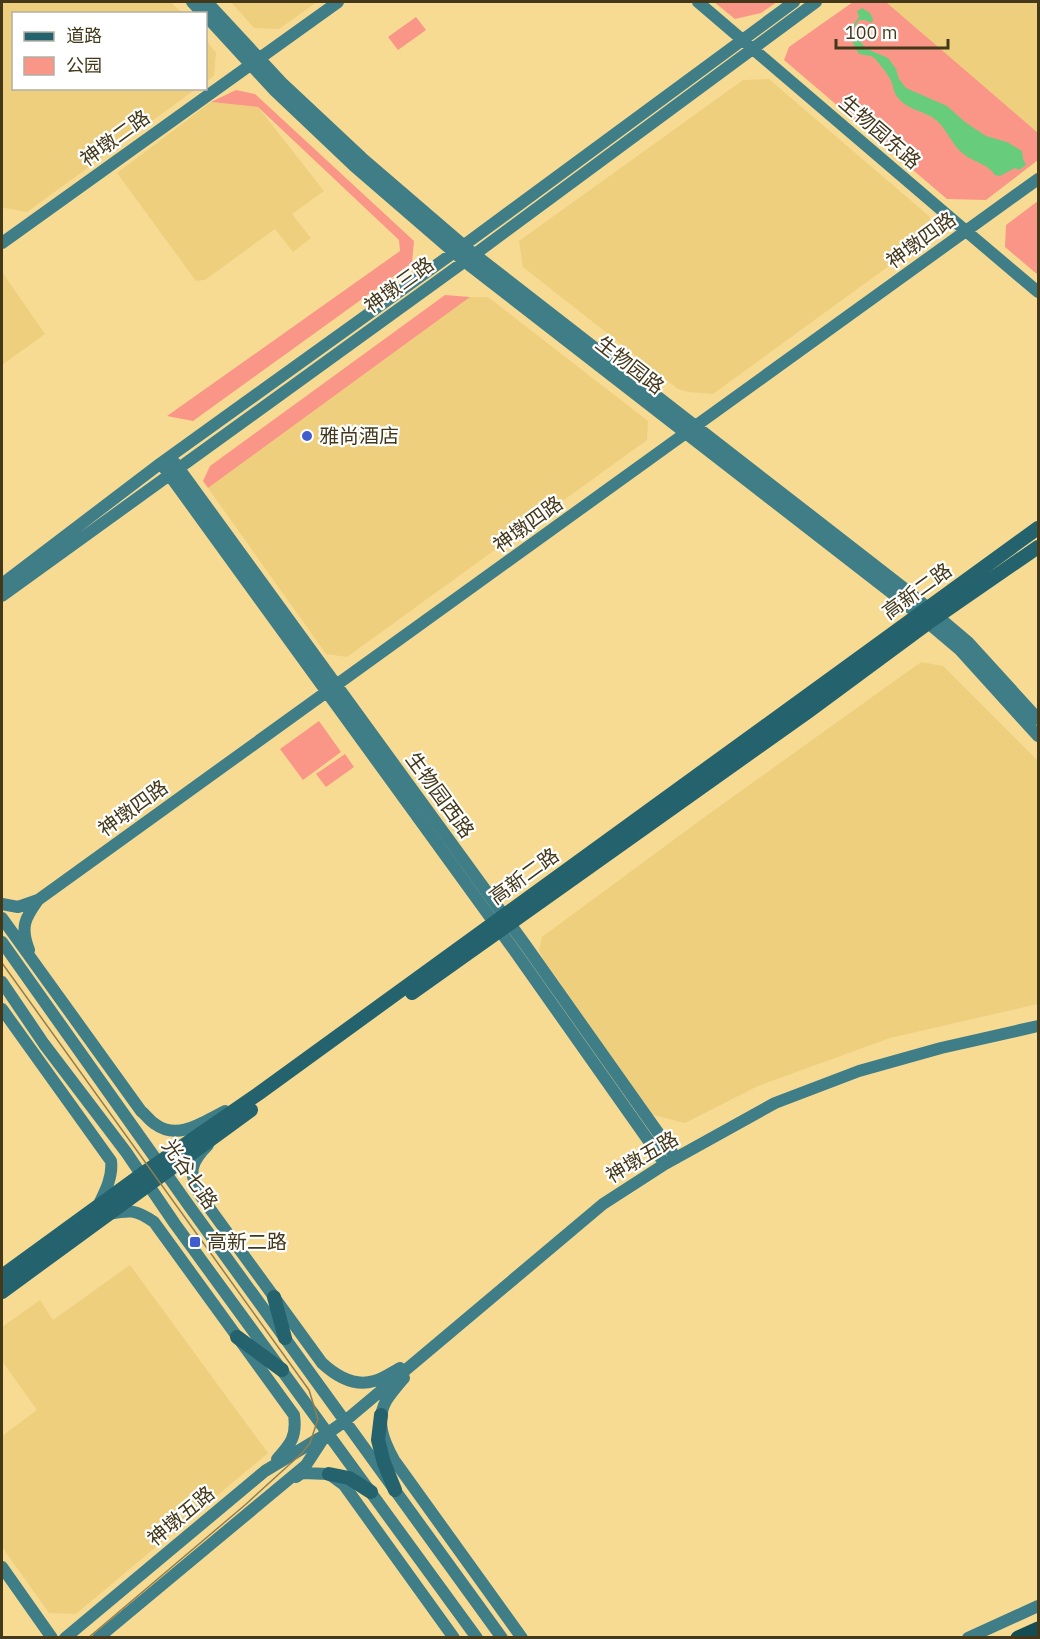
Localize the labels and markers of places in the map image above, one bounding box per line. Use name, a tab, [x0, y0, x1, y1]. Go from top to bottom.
place label: 雅尚酒店	[319, 422, 399, 449]
marker: 雅尚酒店	[300, 429, 314, 443]
place label: 高新二路	[207, 1228, 287, 1255]
marker: 高新二路	[188, 1235, 202, 1249]

